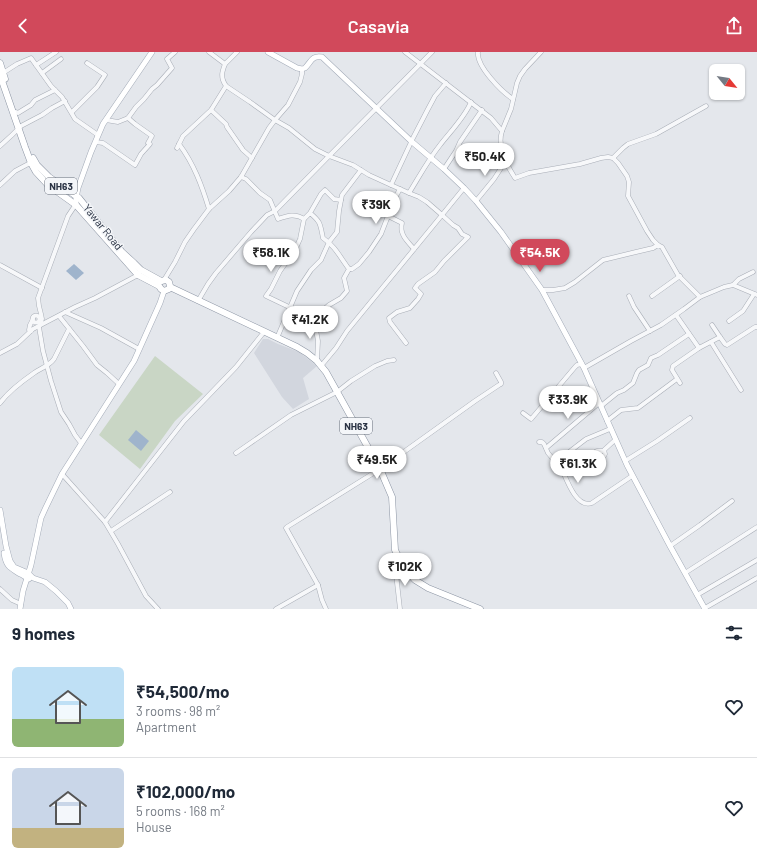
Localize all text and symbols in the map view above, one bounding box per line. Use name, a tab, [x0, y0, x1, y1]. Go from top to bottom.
icon: back	[12, 15, 34, 37]
text: Casavia	[348, 15, 409, 37]
icon: share	[723, 15, 745, 37]
north arrow	[709, 64, 745, 100]
map controls	[709, 64, 745, 100]
pin: ₹50.4K	[452, 143, 518, 177]
text: ₹50.4K	[464, 148, 506, 164]
road number: NH63	[45, 178, 77, 194]
pin: ₹39K	[352, 191, 400, 225]
text: ₹39K	[361, 196, 391, 212]
street label: Yawar Road	[81, 201, 126, 252]
pin: ₹58.1K	[238, 239, 304, 273]
pin: ₹54.5K	[507, 239, 573, 273]
text: ₹58.1K	[252, 244, 290, 260]
text: ₹54.5K	[520, 244, 560, 260]
pin: ₹41.2K	[277, 306, 343, 340]
text: ₹41.2K	[291, 311, 329, 327]
pin: ₹33.9K	[535, 386, 601, 420]
text: ₹33.9K	[548, 391, 588, 407]
road number: NH63	[340, 418, 372, 434]
pin: ₹49.5K	[344, 446, 410, 480]
pin: ₹61.3K	[545, 450, 611, 484]
text: ₹49.5K	[357, 451, 397, 467]
text: ₹61.3K	[559, 455, 597, 471]
pin: ₹102K	[377, 553, 433, 587]
text: ₹102K	[388, 558, 422, 574]
icon: filters	[723, 622, 745, 644]
text: 9 homes	[12, 623, 75, 643]
text: ₹54,500/mo	[136, 681, 229, 701]
icon: home	[44, 683, 92, 731]
icon: heart	[723, 696, 745, 718]
text: 3 rooms · 98 m²	[136, 703, 220, 719]
text: Apartment	[136, 719, 197, 735]
text: ₹102,000/mo	[136, 781, 235, 801]
icon: home	[44, 784, 92, 832]
icon: heart	[723, 797, 745, 819]
text: 5 rooms · 168 m²	[136, 803, 225, 819]
text: House	[136, 819, 172, 835]

